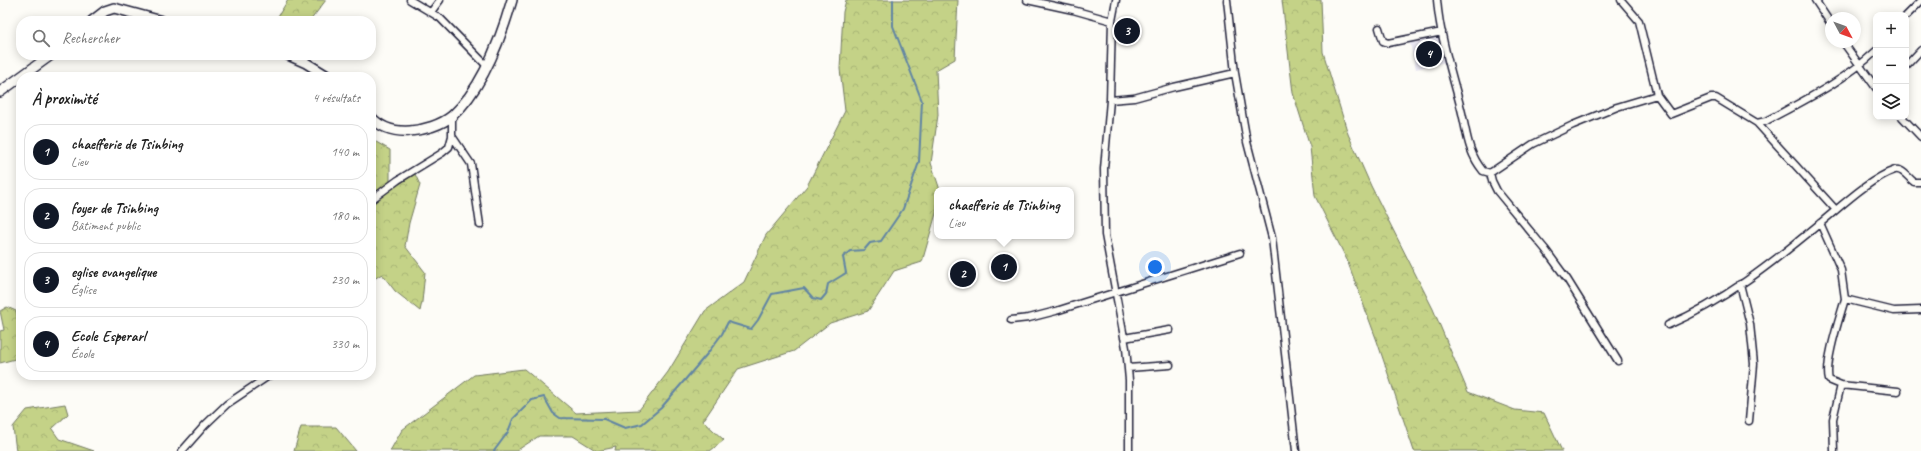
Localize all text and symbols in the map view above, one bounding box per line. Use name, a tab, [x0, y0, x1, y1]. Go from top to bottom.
north arrow	[1825, 12, 1861, 48]
map controls	[1873, 12, 1909, 120]
button: +	[1873, 12, 1909, 48]
search box	[16, 16, 376, 60]
pin: 3	[1114, 16, 1140, 46]
icon: search	[30, 27, 52, 49]
text: Rechercher	[62, 29, 120, 48]
pin: 4	[1416, 39, 1442, 69]
button: −	[1873, 48, 1909, 84]
button: layers	[1873, 84, 1909, 120]
text: À proximité	[32, 88, 97, 109]
text: 4 résultats	[312, 90, 360, 106]
text: chaefferie de Tsinbing	[71, 135, 183, 154]
text: 1	[43, 144, 49, 160]
text: 140 m	[331, 144, 359, 160]
text: Lieu	[71, 154, 88, 170]
popup	[934, 187, 1074, 239]
text: chaefferie de Tsinbing	[948, 196, 1060, 215]
text: foyer de Tsinbing	[71, 199, 158, 218]
text: 2	[43, 208, 49, 224]
text: 180 m	[331, 208, 359, 224]
text: Lieu	[948, 215, 965, 231]
text: Bâtiment public	[71, 218, 140, 234]
pin: 1	[991, 252, 1017, 282]
your location	[1145, 257, 1165, 277]
pin: 2	[950, 259, 976, 289]
text: eglise evangelique	[71, 263, 156, 282]
text: 3	[43, 272, 49, 288]
text: 230 m	[331, 272, 359, 288]
text: Église	[71, 282, 96, 298]
text: Ecole Esperarl	[71, 327, 146, 346]
text: 4	[43, 336, 49, 352]
text: 330 m	[331, 336, 359, 352]
text: École	[71, 346, 94, 362]

